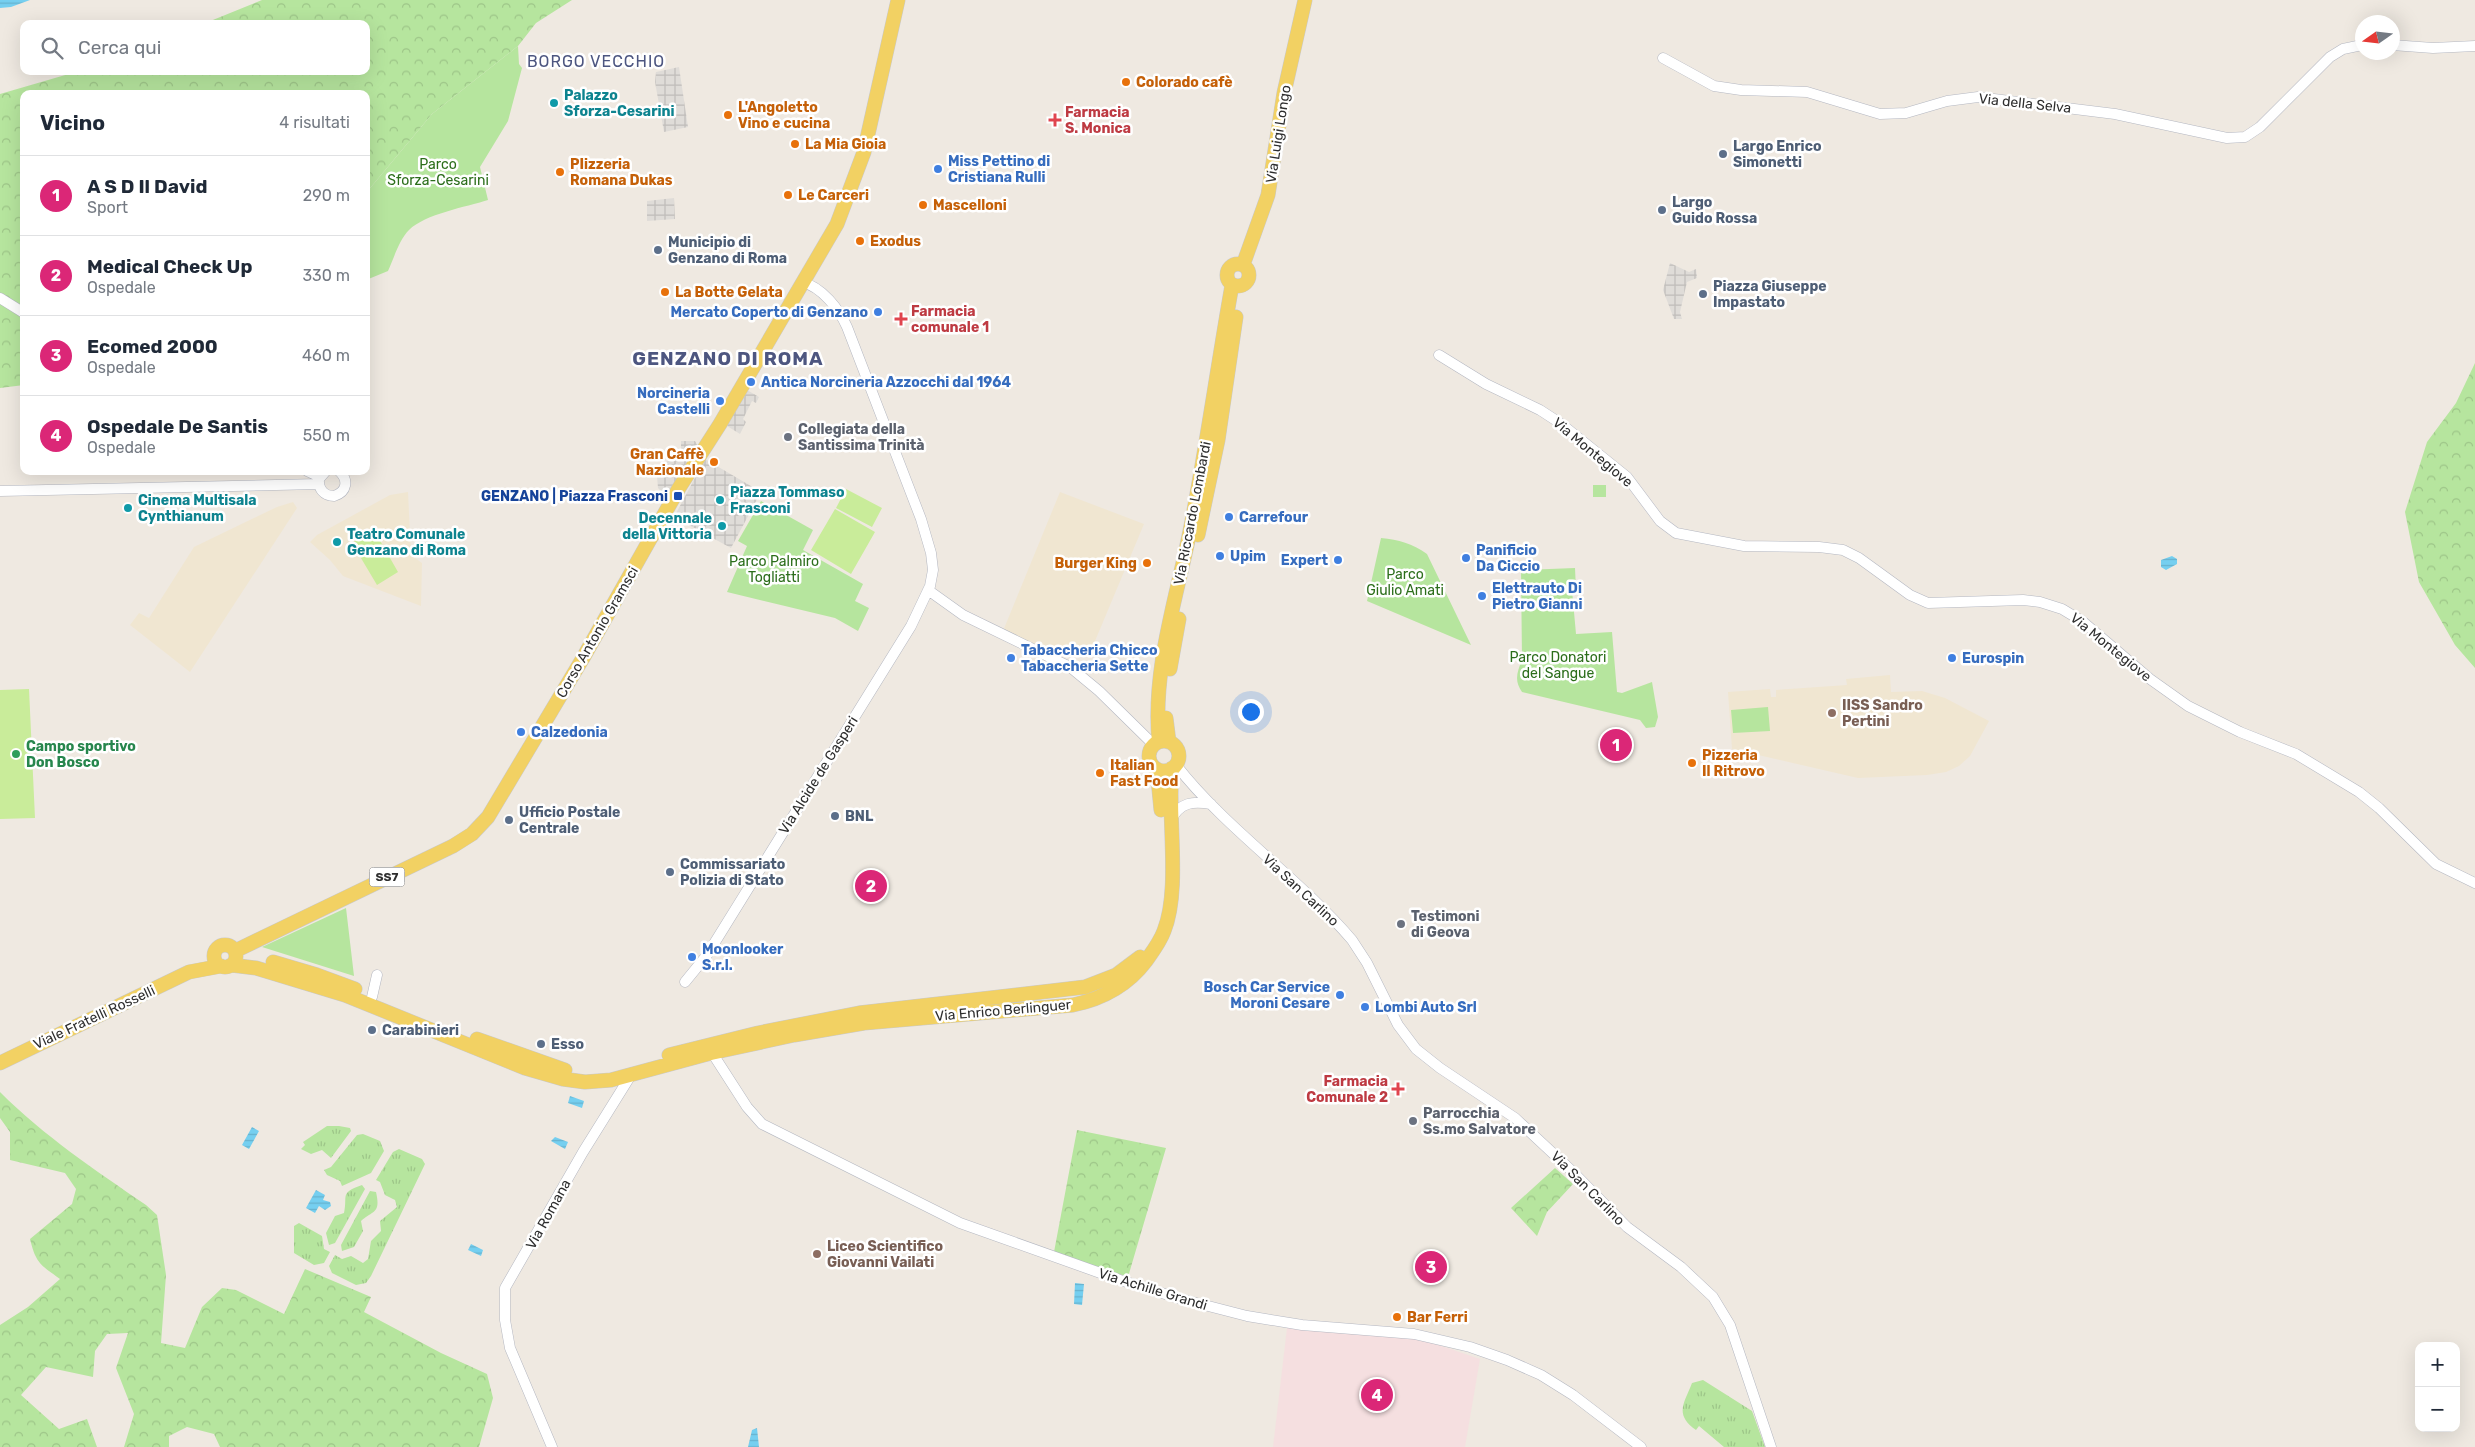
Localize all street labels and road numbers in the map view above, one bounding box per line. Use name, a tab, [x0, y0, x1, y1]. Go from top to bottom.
street label: Via Luigi Longo	[1262, 84, 1295, 184]
street label: Via della Selva	[1978, 90, 2072, 117]
street label: Via Montegiove	[1549, 414, 1636, 491]
street label: Via Riccardo Lombardi	[1170, 440, 1215, 586]
street label: Corso Antonio Gramsci	[553, 564, 642, 701]
street label: Via Montegiove	[2067, 610, 2155, 685]
street label: Via Alcide de Gasperi	[775, 713, 862, 837]
street label: Via San Carlino	[1259, 851, 1342, 930]
road number: SS7	[370, 868, 404, 886]
street label: Viale Fratelli Rosselli	[31, 982, 158, 1053]
street label: Via Enrico Berlinguer	[934, 996, 1072, 1025]
street label: Via San Carlino	[1547, 1148, 1628, 1229]
street label: Via Romana	[522, 1176, 575, 1252]
street label: Via Achille Grandi	[1096, 1265, 1209, 1314]

